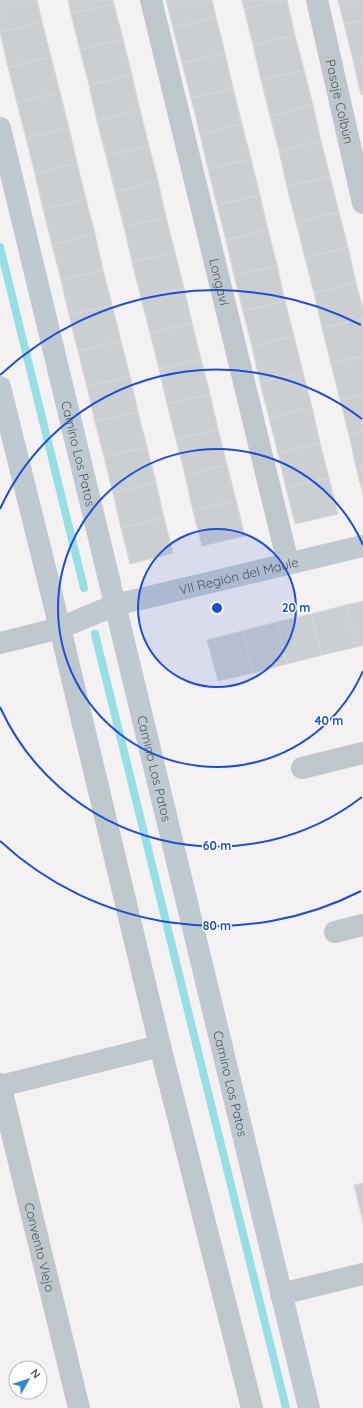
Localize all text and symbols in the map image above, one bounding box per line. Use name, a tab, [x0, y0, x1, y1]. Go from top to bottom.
street label: Pasaje Colbún	[323, 58, 357, 145]
street label: Longaví	[206, 257, 233, 307]
street label: Camino Los Patos	[58, 399, 99, 508]
street label: VII Región del Maule	[177, 554, 300, 598]
text: 20 m	[282, 600, 310, 615]
centre of rings	[210, 601, 224, 615]
text: 40 m	[315, 713, 343, 728]
street label: Camino Los Patos	[134, 714, 175, 823]
text: 60 m	[203, 838, 231, 853]
text: 80 m	[203, 918, 231, 933]
street label: Camino Los Patos	[210, 1029, 251, 1138]
street label: Convento Viejo	[21, 1201, 58, 1294]
north arrow	[8, 1360, 48, 1400]
text: N	[28, 1366, 44, 1381]

